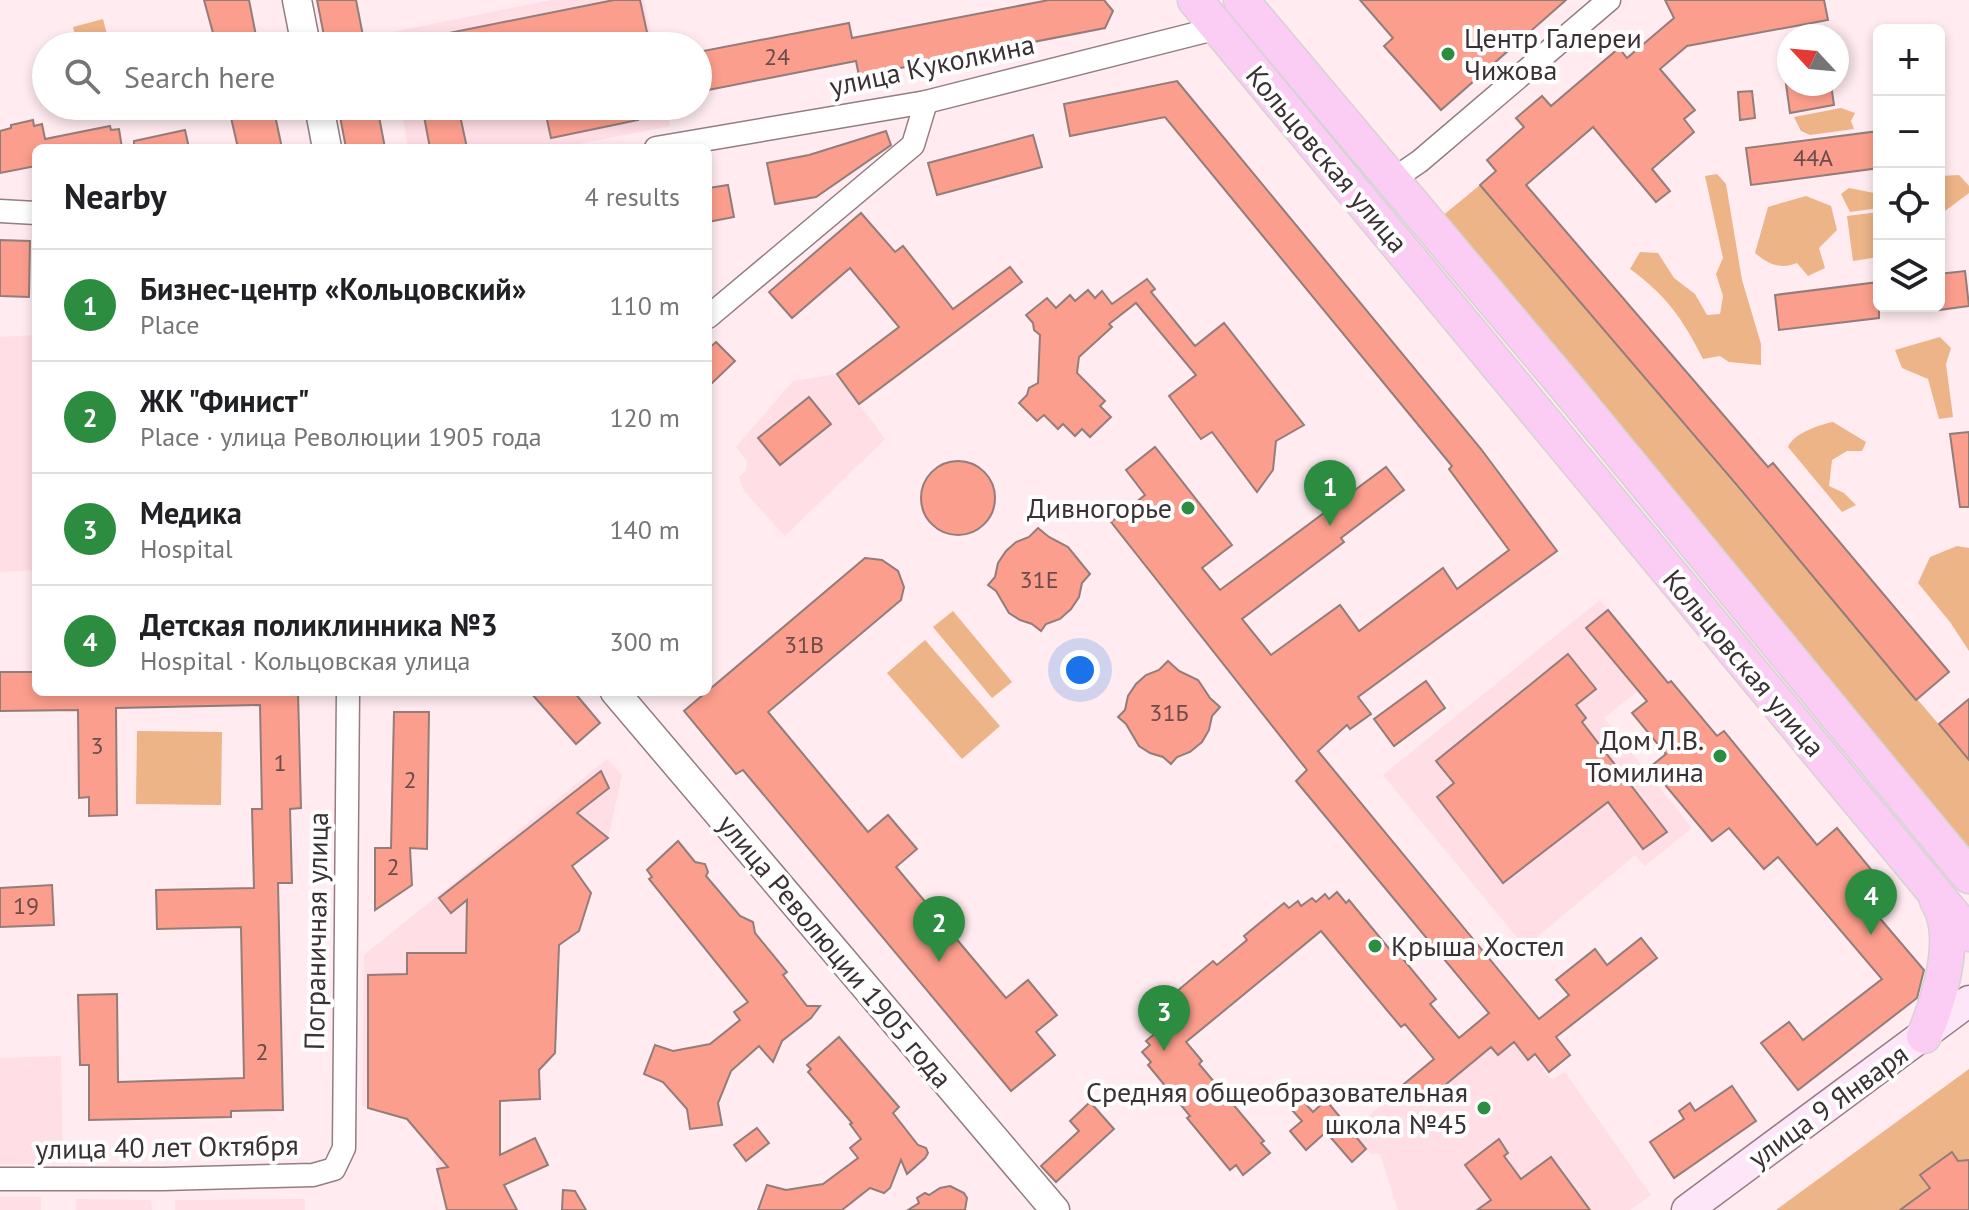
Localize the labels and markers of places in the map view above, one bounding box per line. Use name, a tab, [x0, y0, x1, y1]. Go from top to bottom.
place label: Центр Галереи Чижова	[1464, 19, 1642, 88]
marker: Центр Галереи Чижова	[1439, 45, 1457, 63]
pin: 1	[1304, 460, 1356, 526]
place label: Дивногорье	[1027, 489, 1172, 526]
marker: Дивногорье	[1179, 499, 1197, 517]
place label: Дом Л.В. Томилина	[1585, 721, 1704, 790]
marker: Дом Л.В. Томилина	[1711, 747, 1729, 765]
pin: 4	[1845, 869, 1897, 935]
pin: 2	[913, 896, 965, 962]
place label: Крыша Хостел	[1391, 927, 1565, 964]
marker: Крыша Хостел	[1366, 937, 1384, 955]
pin: 3	[1138, 985, 1190, 1051]
place label: Средняя общеобразовательная школа №45	[1086, 1073, 1468, 1142]
marker: Средняя общеобразовательная школа №45	[1475, 1099, 1493, 1117]

